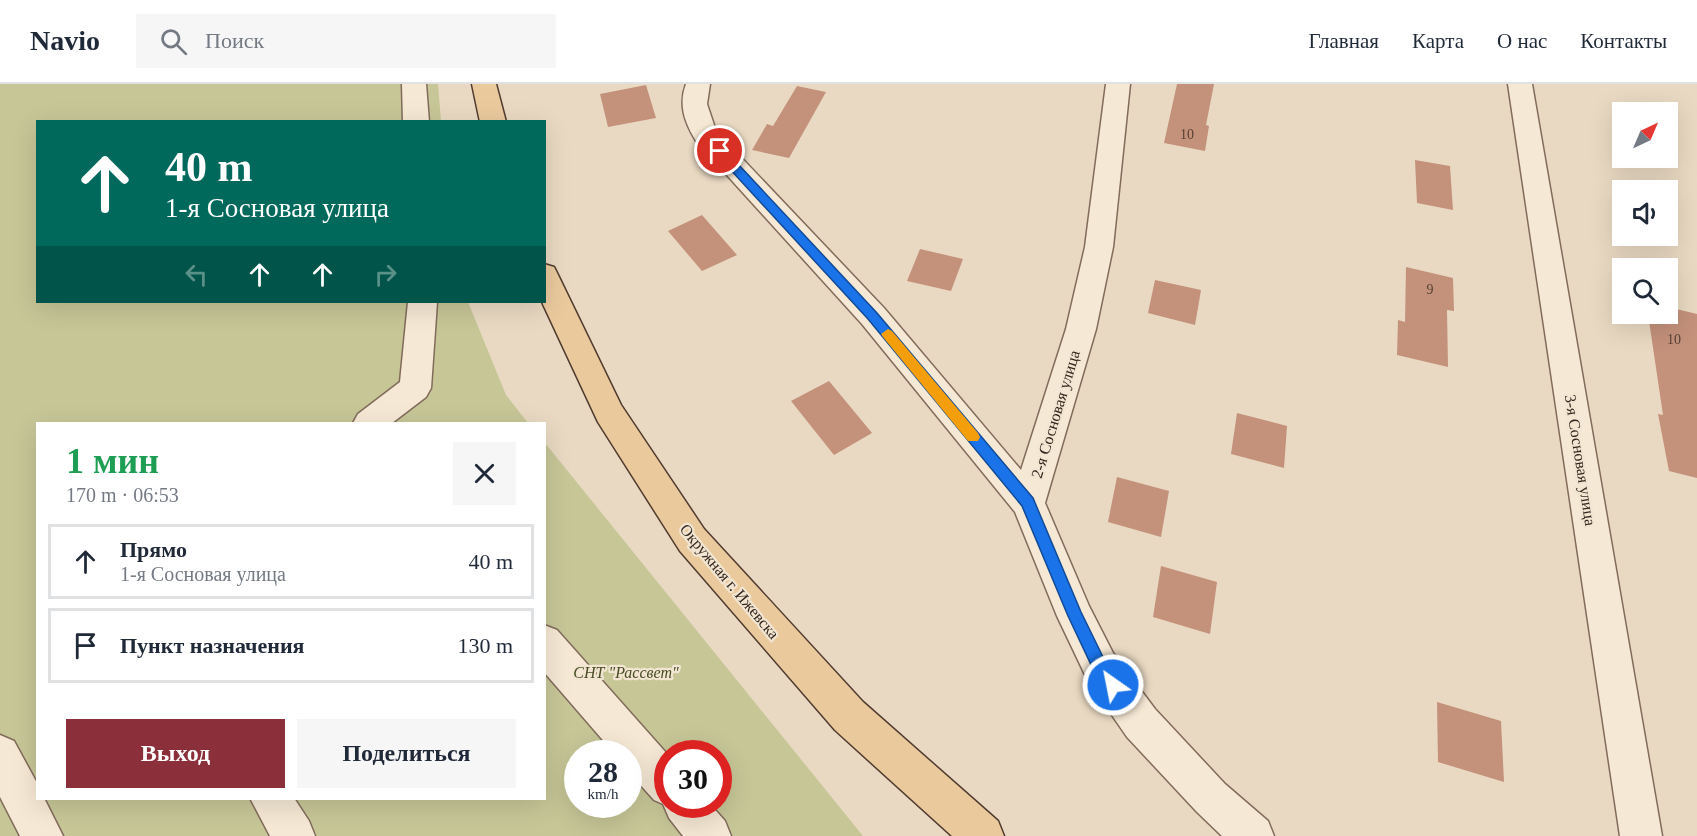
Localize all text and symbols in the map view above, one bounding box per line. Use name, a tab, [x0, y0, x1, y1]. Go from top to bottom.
search box	[136, 14, 556, 68]
text: Navio	[30, 25, 100, 56]
icon: search	[157, 25, 190, 58]
text: Поиск	[205, 28, 264, 53]
text: Главная	[1309, 29, 1379, 53]
text: Карта	[1412, 29, 1464, 53]
text: О нас	[1497, 29, 1547, 53]
text: Контакты	[1580, 29, 1667, 53]
north arrow	[1612, 102, 1678, 168]
map controls	[1612, 102, 1678, 324]
pin	[694, 125, 745, 176]
house number: 10	[1180, 127, 1194, 142]
icon: arrive	[703, 134, 736, 167]
icon: ahead	[66, 144, 144, 222]
text: 40 m	[165, 144, 253, 190]
button: sound	[1612, 180, 1678, 246]
text: 1-я Сосновая улица	[165, 193, 389, 223]
icon: left	[180, 258, 213, 291]
icon: ahead	[243, 258, 276, 291]
icon: ahead	[306, 258, 339, 291]
icon: right	[369, 258, 402, 291]
button: search	[1612, 258, 1678, 324]
house number: 9	[1427, 282, 1434, 297]
house number: 10	[1667, 332, 1681, 347]
street label: 2-я Сосновая улица	[1028, 348, 1084, 480]
street label: 3-я Сосновая улица	[1561, 393, 1599, 527]
text: 1 мин	[66, 441, 159, 481]
button: close	[453, 442, 516, 505]
text: 170 m · 06:53	[66, 484, 179, 506]
street label: Окружная г. Ижевска	[676, 521, 783, 643]
text: Прямо	[120, 537, 187, 562]
icon: ahead	[69, 545, 102, 578]
text: 40 m	[468, 549, 513, 574]
text: 1-я Сосновая улица	[120, 563, 286, 585]
icon: arrive	[69, 629, 102, 662]
text: Пункт назначения	[120, 633, 305, 658]
text: 130 m	[457, 633, 513, 658]
position arrow	[1081, 653, 1145, 717]
park label: СНТ "Рассвет"	[573, 664, 679, 681]
button: Выход	[66, 719, 285, 788]
button: Поделиться	[297, 719, 516, 788]
speed limit sign: 30	[654, 740, 732, 818]
text: 28	[588, 755, 618, 788]
text: km/h	[588, 786, 618, 802]

